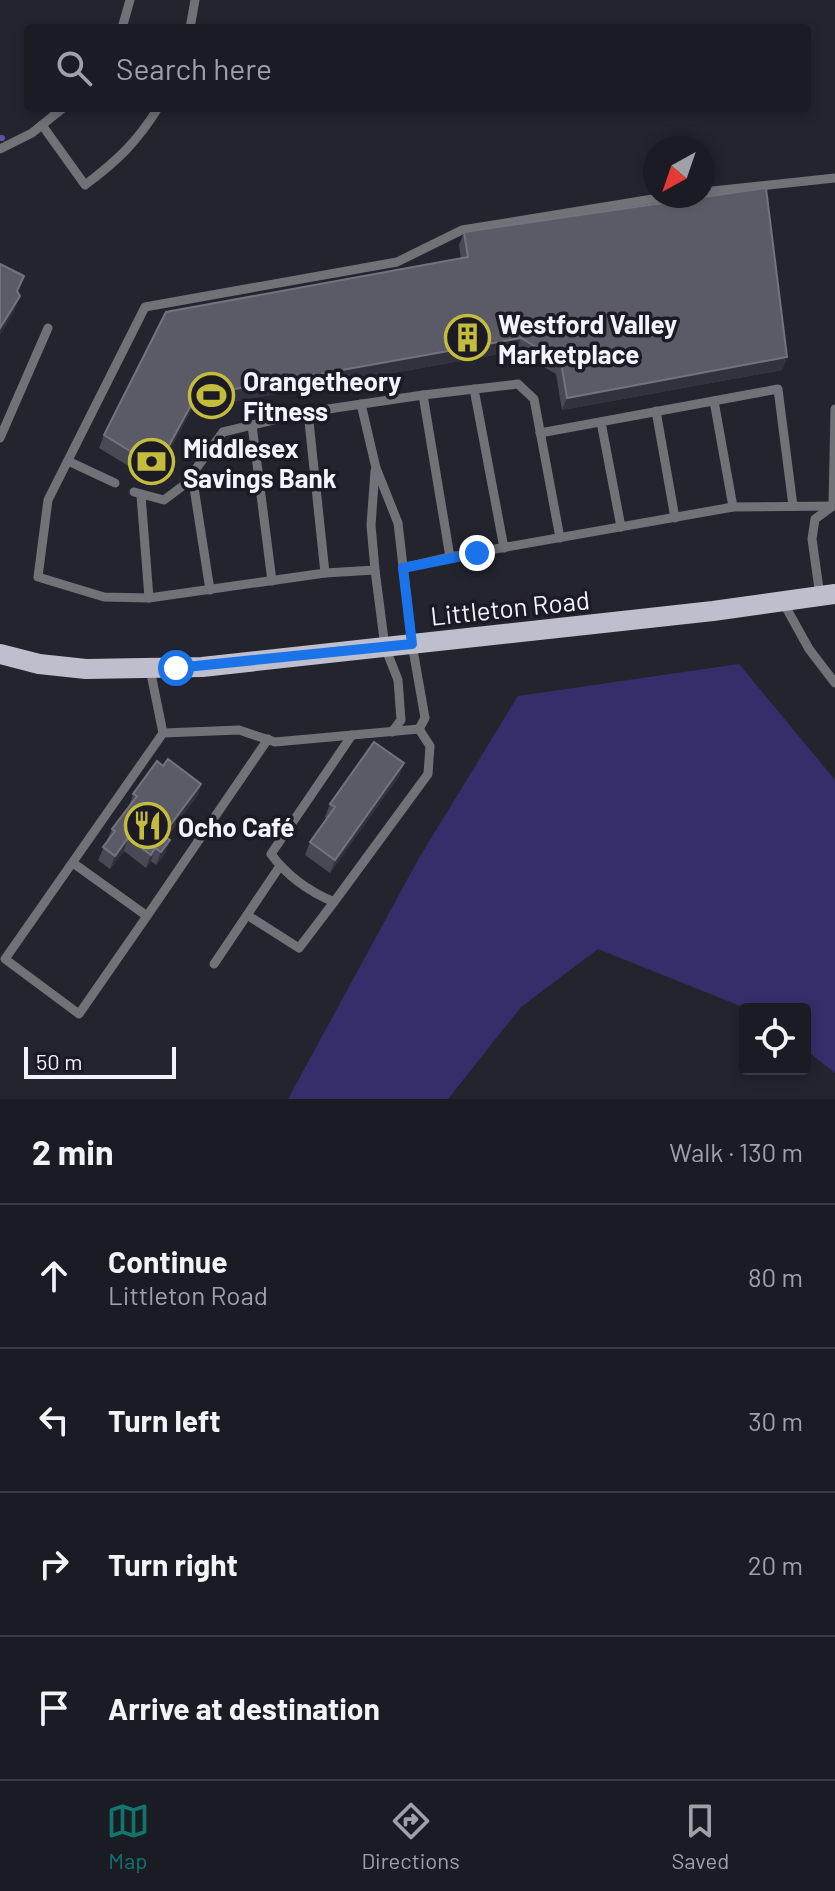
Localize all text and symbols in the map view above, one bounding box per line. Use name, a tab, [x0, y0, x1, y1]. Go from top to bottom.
search box	[24, 24, 811, 112]
icon: search	[52, 46, 96, 90]
text: Search here	[116, 50, 272, 86]
north arrow	[643, 136, 715, 208]
place label: Westford Valley Marketplace	[498, 308, 677, 369]
building icon: Westford Valley Marketplace	[443, 314, 491, 362]
place label: Orangetheory Fitness	[243, 365, 401, 426]
sports icon: Orangetheory Fitness	[188, 371, 236, 419]
place label: Middlesex Savings Bank	[183, 432, 337, 493]
bank icon: Middlesex Savings Bank	[128, 438, 176, 486]
route end	[459, 535, 495, 571]
street label: Littleton Road	[429, 583, 591, 631]
route start	[158, 650, 194, 686]
restaurant icon: Ocho Café	[123, 802, 171, 850]
place label: Ocho Café	[178, 811, 294, 842]
map controls	[739, 1003, 811, 1075]
button: locate	[739, 1003, 811, 1075]
scale bar	[24, 1043, 176, 1079]
text: 50 m	[36, 1048, 82, 1074]
text: 2 min	[32, 1131, 114, 1172]
text: Walk · 130 m	[669, 1136, 803, 1167]
text: Continue	[108, 1243, 228, 1279]
icon: ahead	[32, 1254, 76, 1298]
text: 80 m	[748, 1261, 803, 1292]
text: Littleton Road	[108, 1279, 268, 1310]
icon: left	[32, 1398, 76, 1442]
text: Turn left	[108, 1402, 221, 1438]
text: 30 m	[748, 1405, 803, 1436]
icon: right	[32, 1542, 76, 1586]
text: Turn right	[108, 1546, 238, 1582]
text: 20 m	[748, 1549, 803, 1580]
icon: arrive	[32, 1686, 76, 1730]
text: Arrive at destination	[108, 1690, 380, 1726]
tab: Map	[106, 1799, 150, 1873]
tab: Directions	[361, 1799, 460, 1873]
tab: Saved	[671, 1799, 729, 1873]

